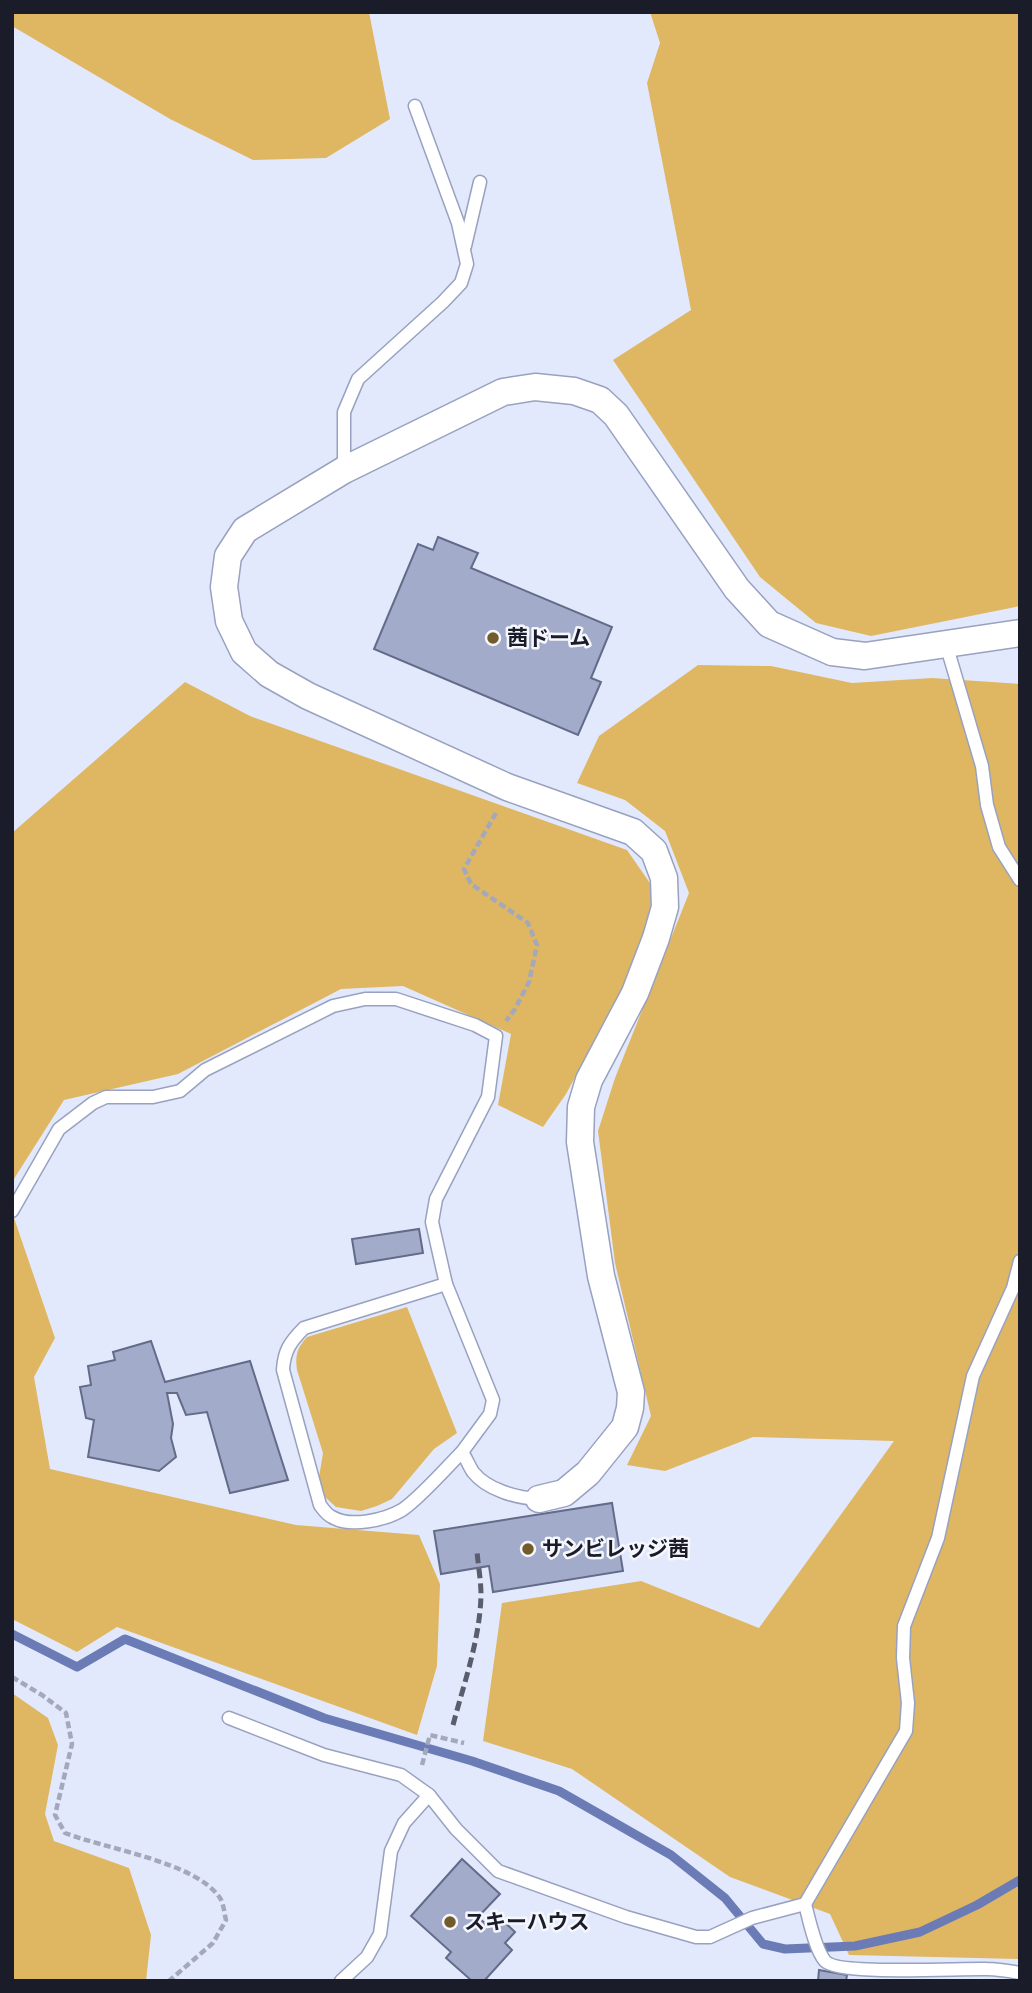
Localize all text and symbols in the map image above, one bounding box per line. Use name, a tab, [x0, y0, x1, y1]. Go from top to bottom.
place label: 茜ドーム	[507, 625, 590, 651]
marker: 茜ドーム	[485, 630, 501, 646]
place label: サンビレッジ茜	[542, 1536, 689, 1562]
marker: サンビレッジ茜	[520, 1541, 536, 1557]
place label: スキーハウス	[464, 1909, 590, 1935]
marker: スキーハウス	[442, 1914, 458, 1930]

